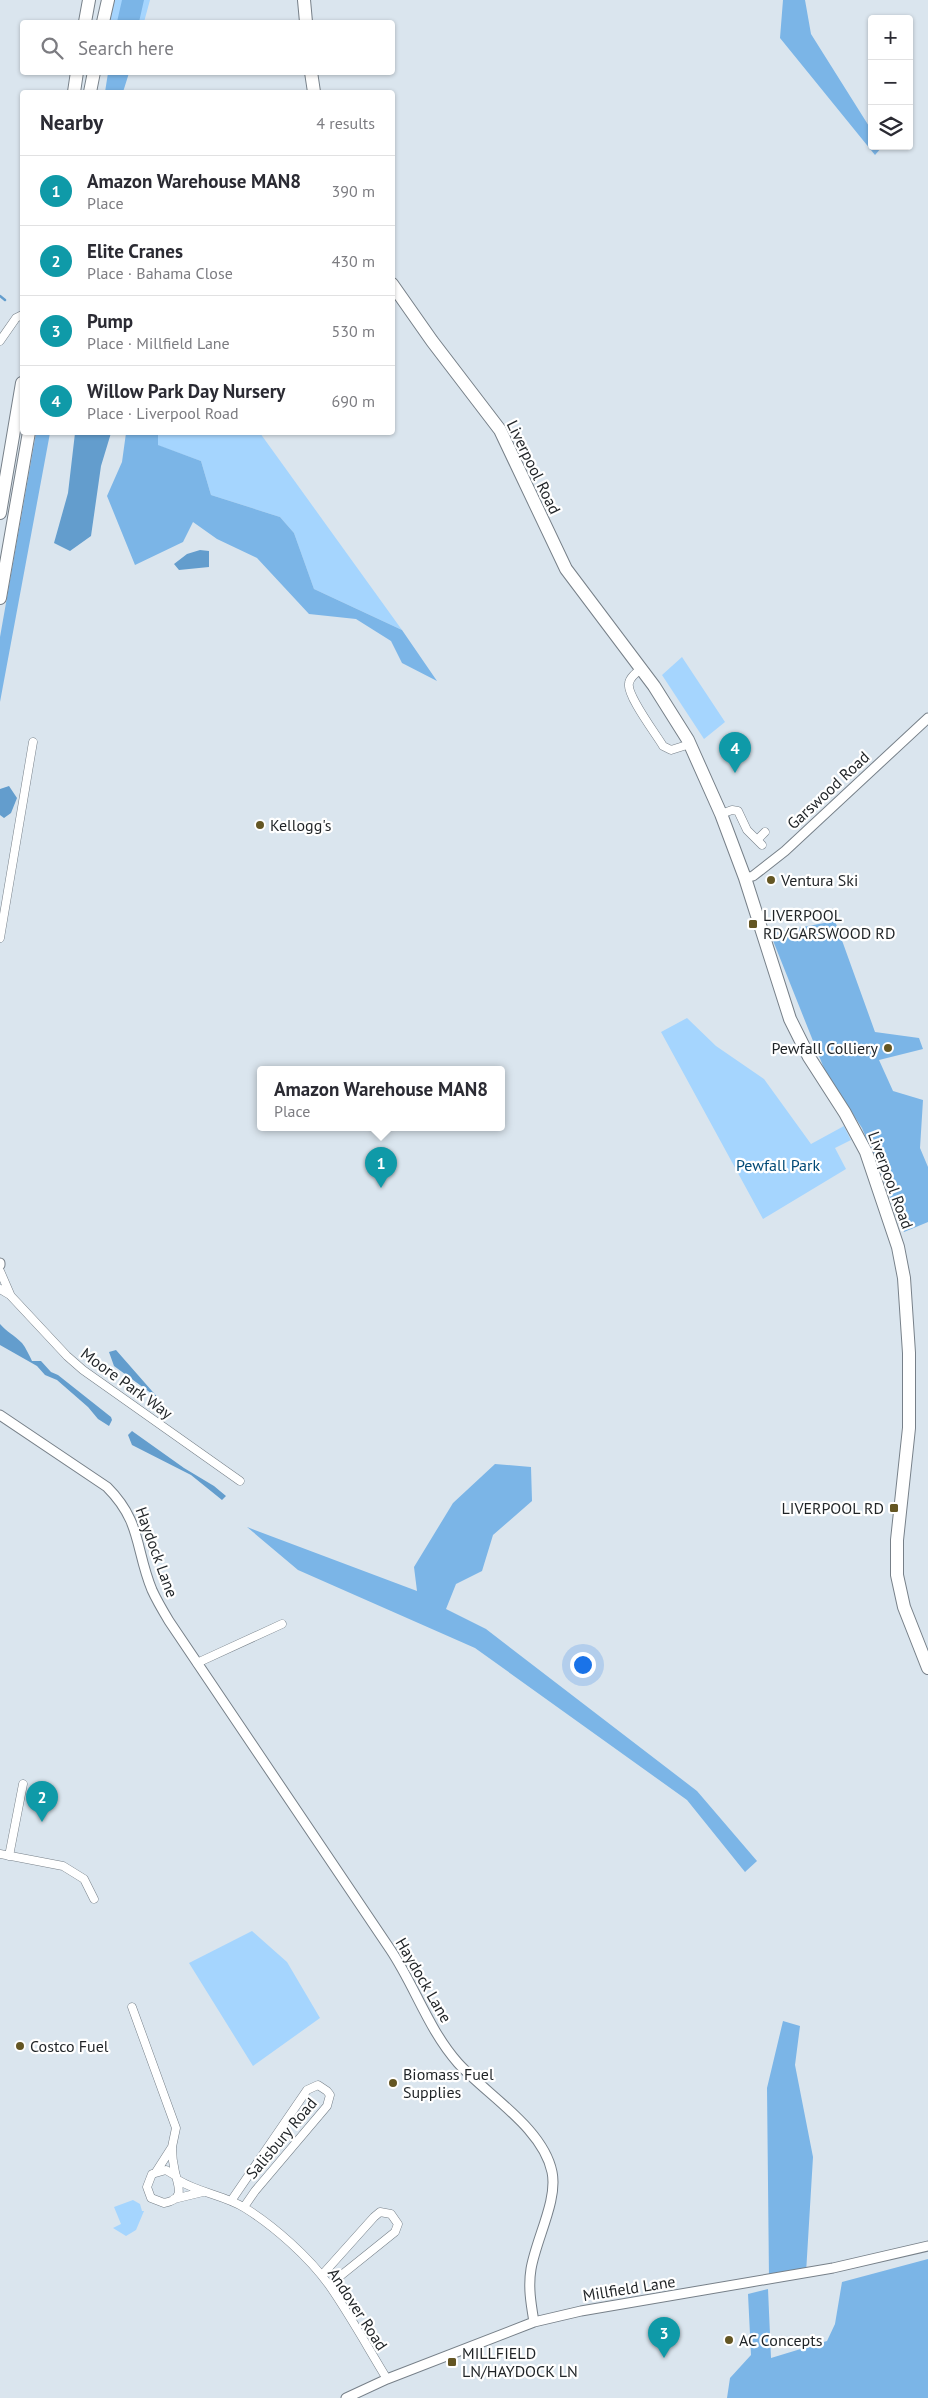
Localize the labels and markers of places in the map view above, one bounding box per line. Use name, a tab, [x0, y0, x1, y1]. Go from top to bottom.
pin: 4	[719, 732, 751, 773]
place label: Kellogg's	[270, 815, 332, 835]
marker: Kellogg's	[254, 819, 266, 831]
place label: Ventura Ski	[780, 870, 858, 890]
marker: Ventura Ski	[765, 874, 777, 886]
place label: LIVERPOOL RD/GARSWOOD RD	[763, 905, 895, 943]
marker: LIVERPOOL RD/GARSWOOD RD	[747, 918, 759, 930]
place label: Pewfall Colliery	[771, 1038, 879, 1058]
marker: Pewfall Colliery	[882, 1042, 894, 1054]
pin: 1	[365, 1147, 397, 1188]
place label: LIVERPOOL RD	[781, 1498, 884, 1518]
marker: LIVERPOOL RD	[888, 1502, 900, 1514]
pin: 2	[26, 1781, 58, 1822]
place label: Costco Fuel	[30, 2036, 109, 2056]
marker: Costco Fuel	[14, 2040, 26, 2052]
place label: Biomass Fuel Supplies	[403, 2064, 494, 2102]
marker: Biomass Fuel Supplies	[387, 2077, 399, 2089]
pin: 3	[648, 2317, 680, 2358]
place label: AC Concepts	[739, 2330, 823, 2350]
marker: AC Concepts	[723, 2334, 735, 2346]
place label: MILLFIELD LN/HAYDOCK LN	[462, 2343, 578, 2381]
marker: MILLFIELD LN/HAYDOCK LN	[446, 2356, 458, 2368]

